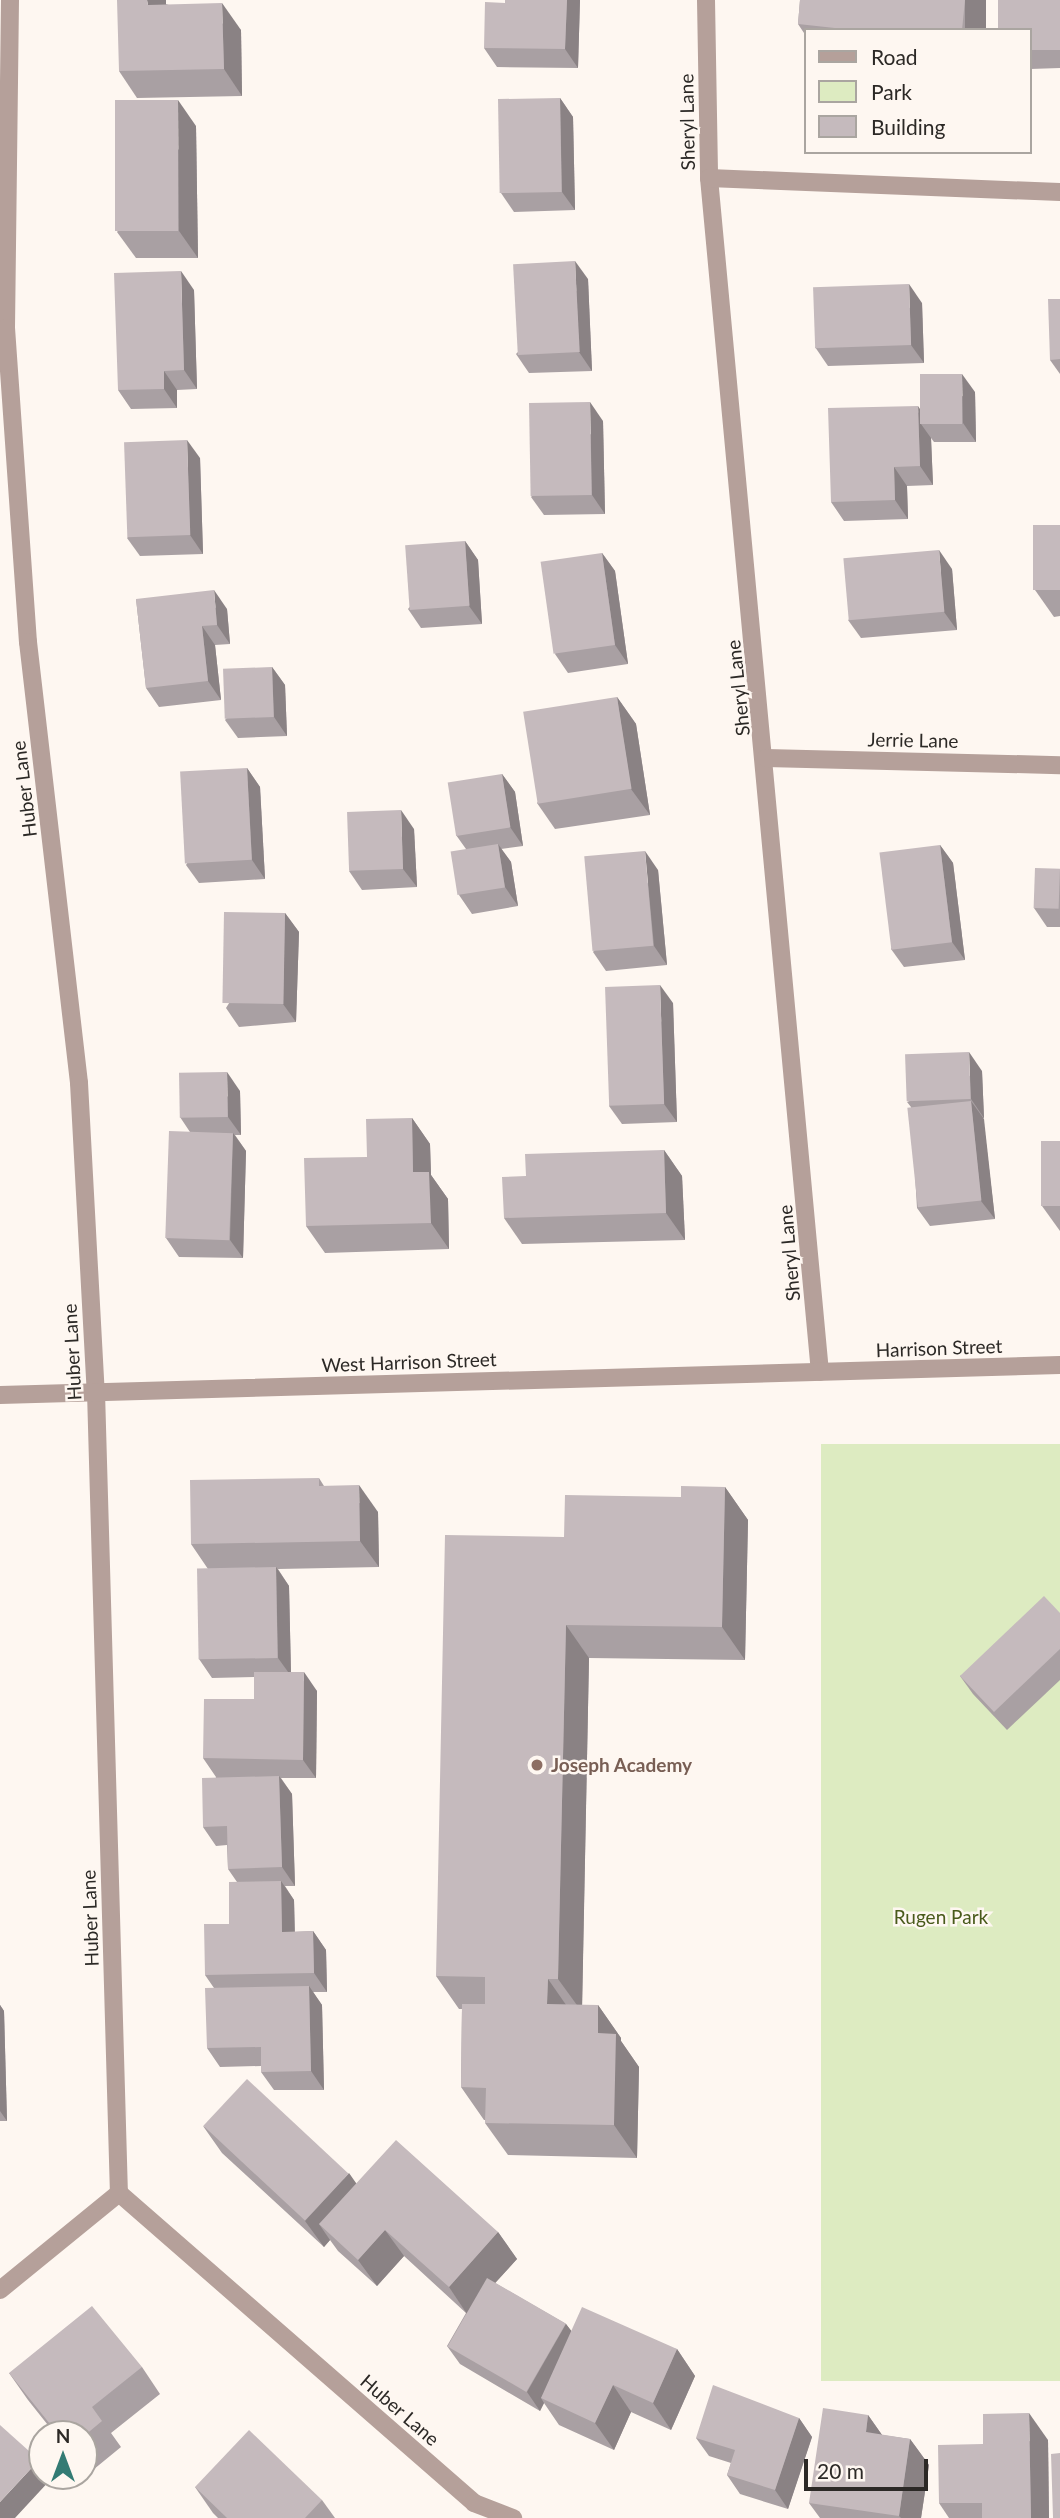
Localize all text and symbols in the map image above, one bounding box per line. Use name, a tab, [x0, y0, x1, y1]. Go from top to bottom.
legend	[804, 28, 1032, 154]
text: Road	[871, 44, 918, 69]
street label: Sheryl Lane	[675, 73, 699, 171]
text: Park	[871, 79, 912, 104]
text: Building	[871, 114, 946, 139]
street label: Sheryl Lane	[722, 639, 754, 737]
street label: Jerrie Lane	[867, 728, 959, 752]
street label: Huber Lane	[7, 739, 41, 839]
street label: Sheryl Lane	[773, 1204, 805, 1302]
street label: Huber Lane	[58, 1303, 86, 1401]
street label: Harrison Street	[875, 1334, 1003, 1362]
street label: West Harrison Street	[321, 1348, 497, 1376]
place label: Joseph Academy	[551, 1754, 693, 1776]
marker: Joseph Academy	[529, 1757, 545, 1773]
street label: Huber Lane	[77, 1869, 103, 1967]
park label: Rugen Park	[894, 1906, 988, 1928]
street label: Huber Lane	[356, 2370, 444, 2450]
north arrow	[28, 2420, 98, 2490]
text: N	[56, 2424, 70, 2447]
scale bar	[808, 2444, 932, 2488]
text: 20 m	[817, 2458, 864, 2483]

